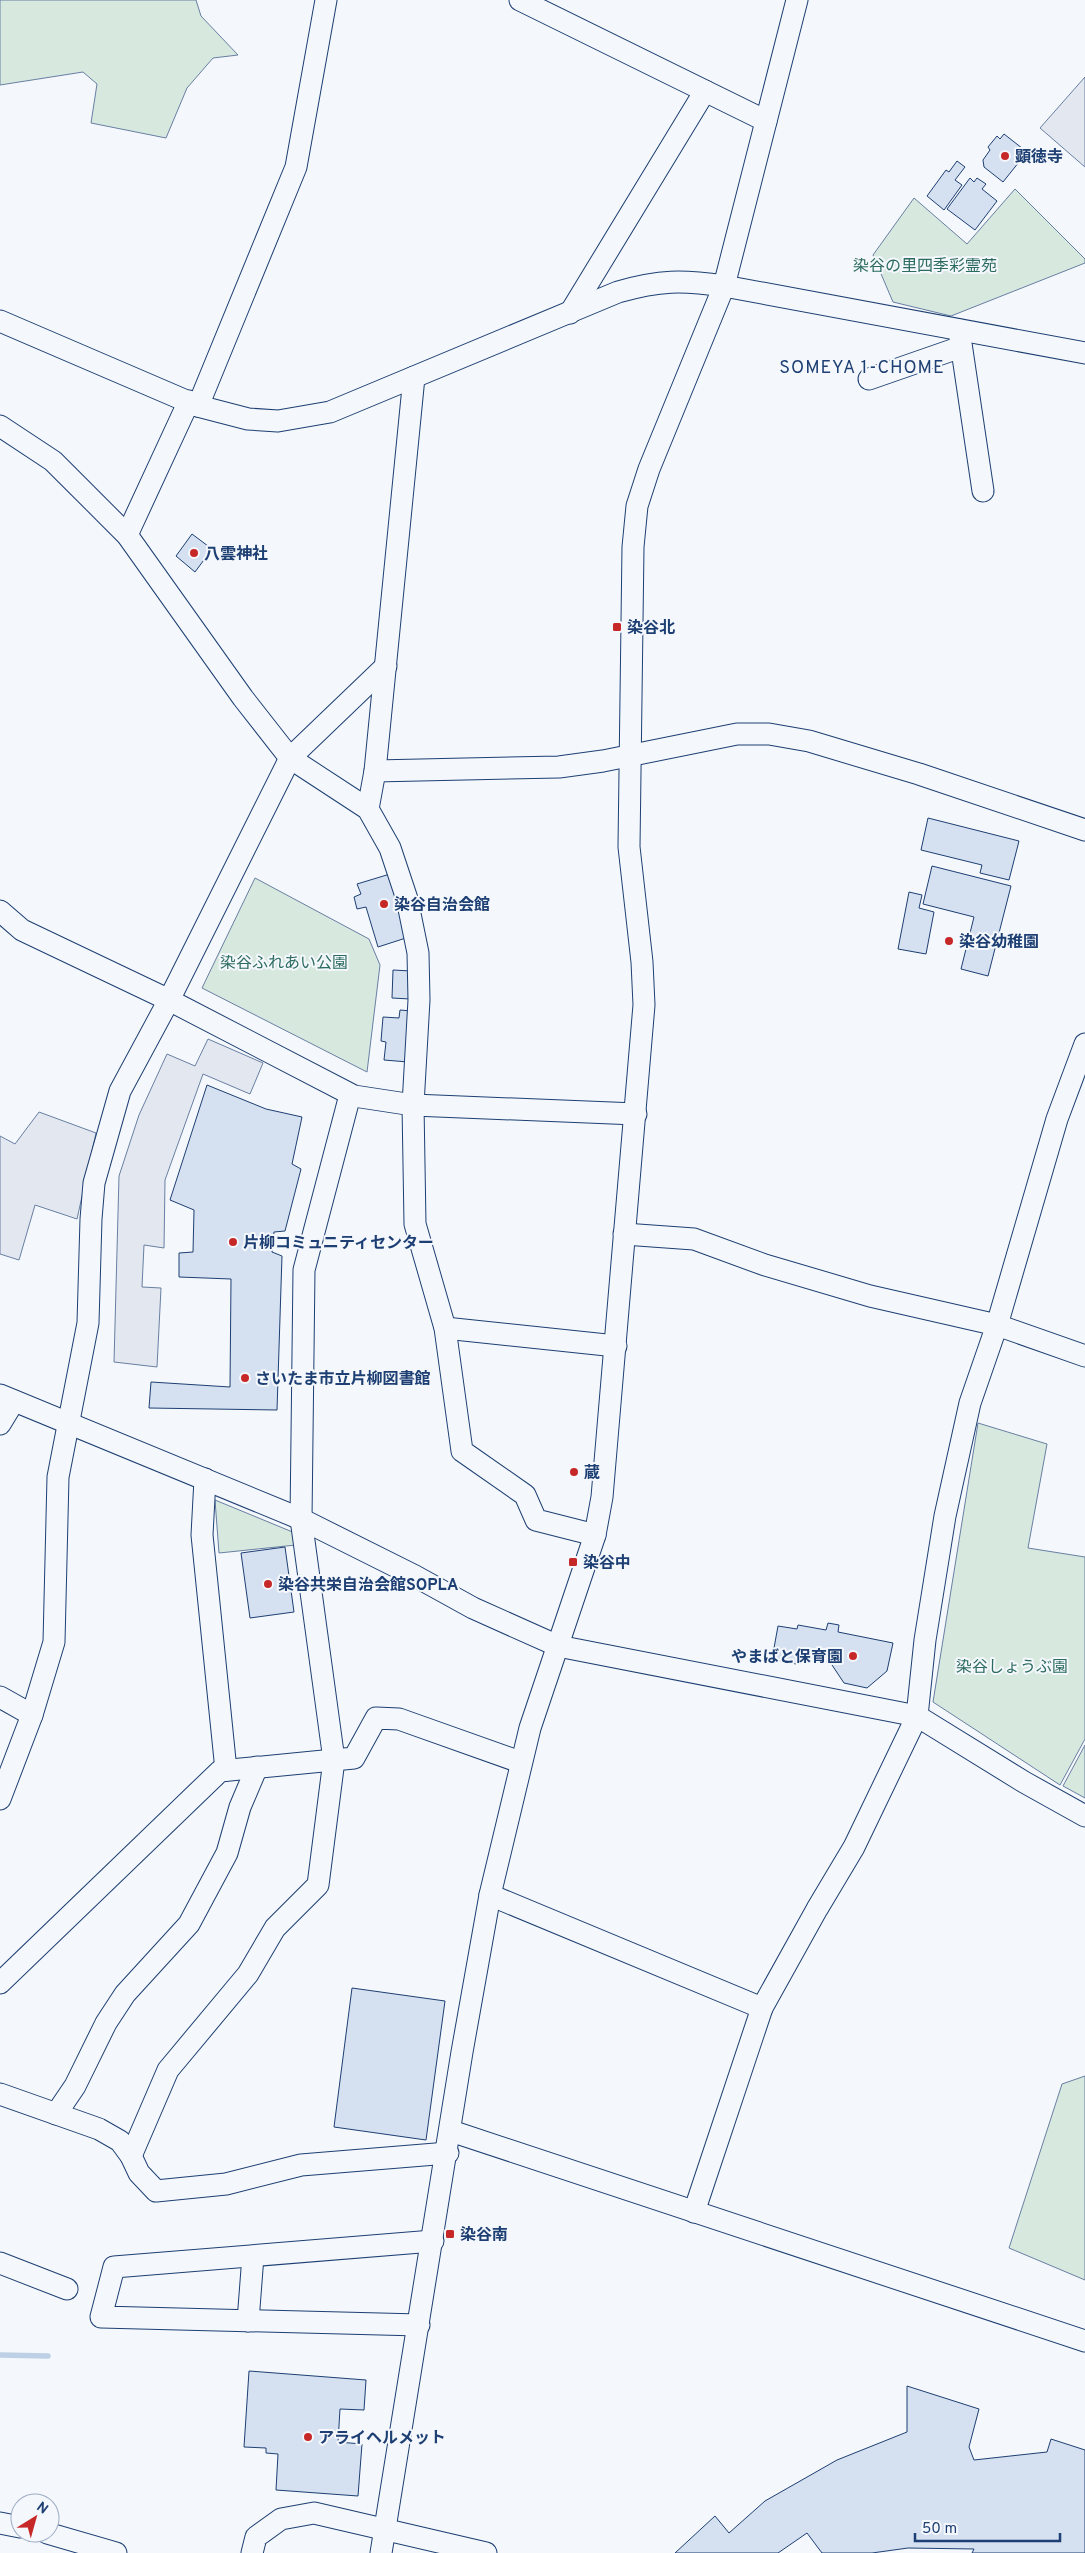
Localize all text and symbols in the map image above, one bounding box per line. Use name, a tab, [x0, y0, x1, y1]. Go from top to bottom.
place label: 顕徳寺	[1015, 148, 1063, 168]
marker: 顕徳寺	[999, 150, 1011, 162]
park label: 染谷の里四季彩霊苑	[853, 257, 997, 277]
district label: SOMEYA 1-CHOME	[779, 357, 945, 380]
place label: 八雲神社	[204, 544, 268, 565]
marker: 八雲神社	[188, 547, 200, 559]
place label: 染谷北	[627, 618, 675, 639]
marker: 染谷北	[611, 621, 623, 633]
place label: 染谷自治会館	[394, 895, 490, 916]
marker: 染谷自治会館	[378, 898, 390, 910]
place label: 染谷幼稚園	[959, 932, 1039, 953]
marker: 染谷幼稚園	[943, 935, 955, 947]
park label: 染谷ふれあい公園	[220, 954, 348, 974]
place label: 片柳コミュニティセンター	[243, 1234, 434, 1254]
marker: 片柳コミュニティセンター	[227, 1236, 239, 1248]
place label: さいたま市立片柳図書館	[255, 1370, 431, 1390]
marker: さいたま市立片柳図書館	[239, 1372, 251, 1384]
place label: 蔵	[584, 1464, 600, 1484]
marker: 蔵	[568, 1466, 580, 1478]
place label: 染谷中	[583, 1553, 631, 1574]
marker: 染谷中	[567, 1556, 579, 1568]
place label: 染谷共栄自治会館SOPLA	[278, 1575, 458, 1596]
marker: 染谷共栄自治会館SOPLA	[262, 1578, 274, 1590]
place label: やまばと保育園	[731, 1648, 843, 1668]
marker: やまばと保育園	[847, 1650, 859, 1662]
park label: 染谷しょうぶ園	[956, 1658, 1068, 1678]
place label: 染谷南	[460, 2225, 508, 2246]
marker: 染谷南	[444, 2228, 456, 2240]
place label: アライヘルメット	[318, 2429, 446, 2449]
marker: アライヘルメット	[302, 2431, 314, 2443]
north arrow	[10, 2493, 60, 2543]
text: N	[33, 2499, 51, 2519]
scale bar	[915, 2510, 1060, 2542]
text: 50 m	[922, 2520, 957, 2539]

